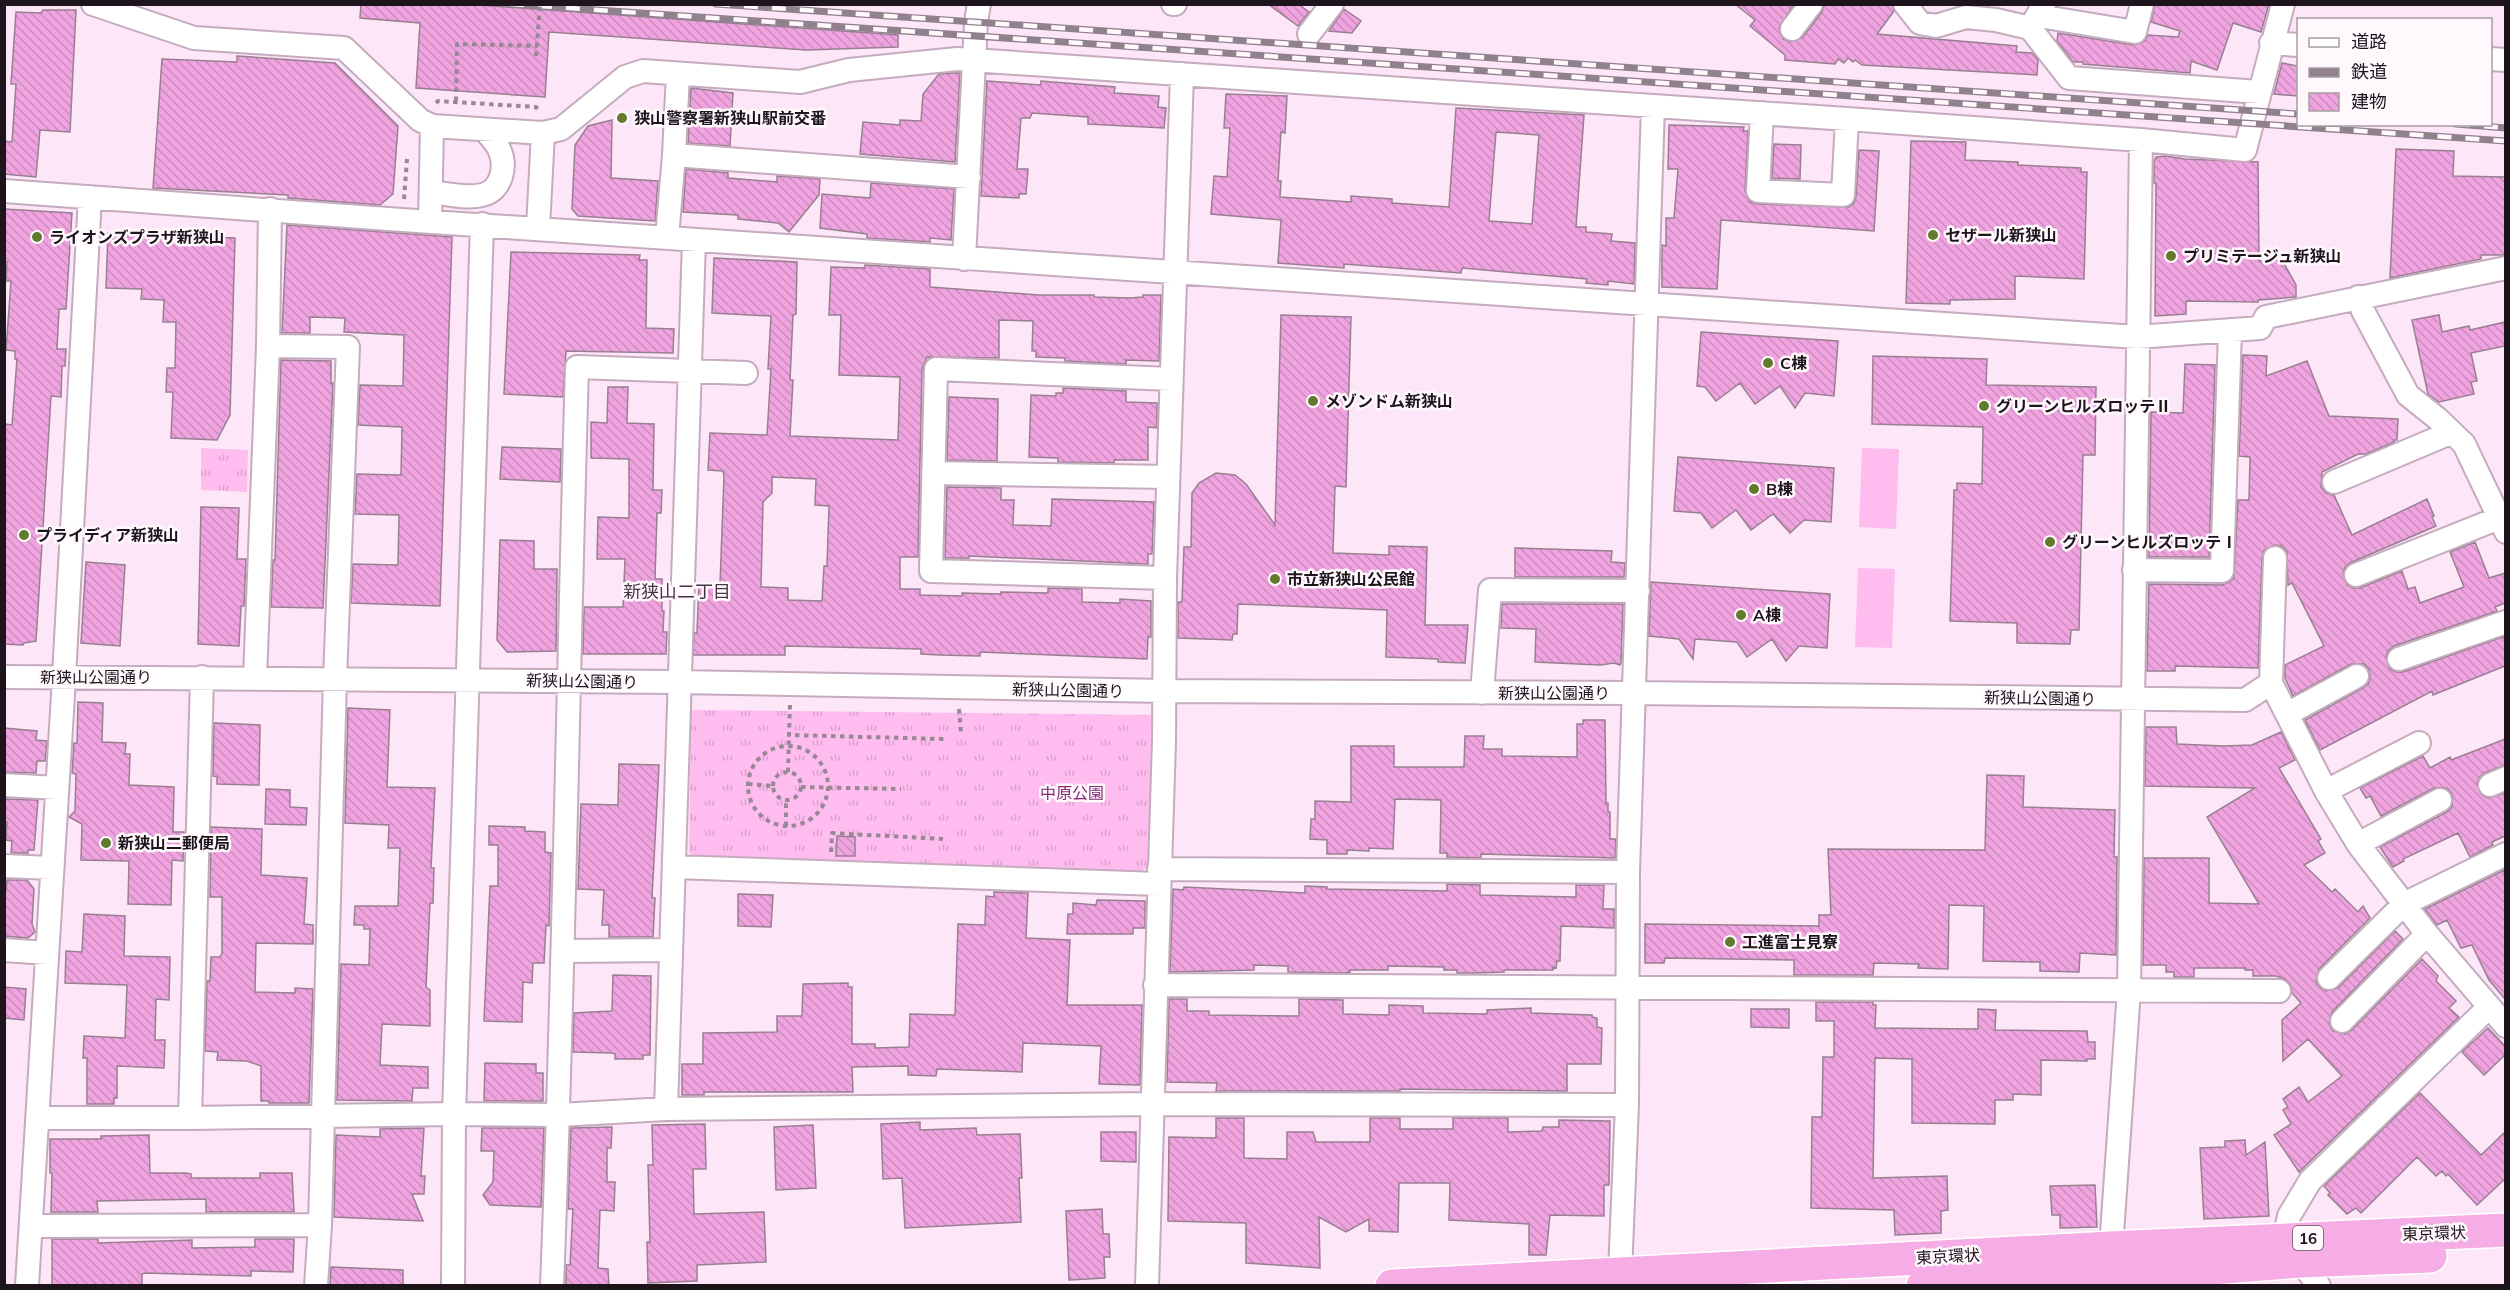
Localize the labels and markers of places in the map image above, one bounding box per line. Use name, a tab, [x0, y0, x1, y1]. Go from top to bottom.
place label: 狭山警察署新狭山駅前交番	[634, 108, 826, 128]
marker: 狭山警察署新狭山駅前交番	[615, 111, 629, 125]
place label: セザール新狭山	[1945, 225, 2057, 245]
place label: ライオンズプラザ新狭山	[49, 227, 225, 247]
marker: セザール新狭山	[1926, 228, 1940, 242]
marker: ライオンズプラザ新狭山	[30, 230, 44, 244]
place label: プリミテージュ新狭山	[2183, 246, 2342, 266]
marker: プリミテージュ新狭山	[2164, 249, 2178, 263]
place label: C棟	[1780, 353, 1807, 373]
marker: C棟	[1761, 356, 1775, 370]
place label: メゾンドム新狭山	[1325, 391, 1453, 411]
marker: メゾンドム新狭山	[1306, 394, 1320, 408]
place label: グリーンヒルズロッテⅡ	[1996, 396, 2171, 416]
marker: グリーンヒルズロッテⅡ	[1977, 399, 1991, 413]
place label: B棟	[1766, 479, 1793, 499]
marker: B棟	[1747, 482, 1761, 496]
place label: プライディア新狭山	[36, 525, 179, 545]
marker: プライディア新狭山	[17, 528, 31, 542]
place label: グリーンヒルズロッテⅠ	[2062, 532, 2237, 552]
marker: グリーンヒルズロッテⅠ	[2043, 535, 2057, 549]
place label: 市立新狭山公民館	[1287, 569, 1415, 589]
marker: 市立新狭山公民館	[1268, 572, 1282, 586]
place label: A棟	[1753, 605, 1781, 625]
marker: A棟	[1734, 608, 1748, 622]
place label: 新狭山二郵便局	[118, 833, 230, 853]
marker: 新狭山二郵便局	[99, 836, 113, 850]
place label: 工進富士見寮	[1742, 932, 1838, 952]
marker: 工進富士見寮	[1723, 935, 1737, 949]

